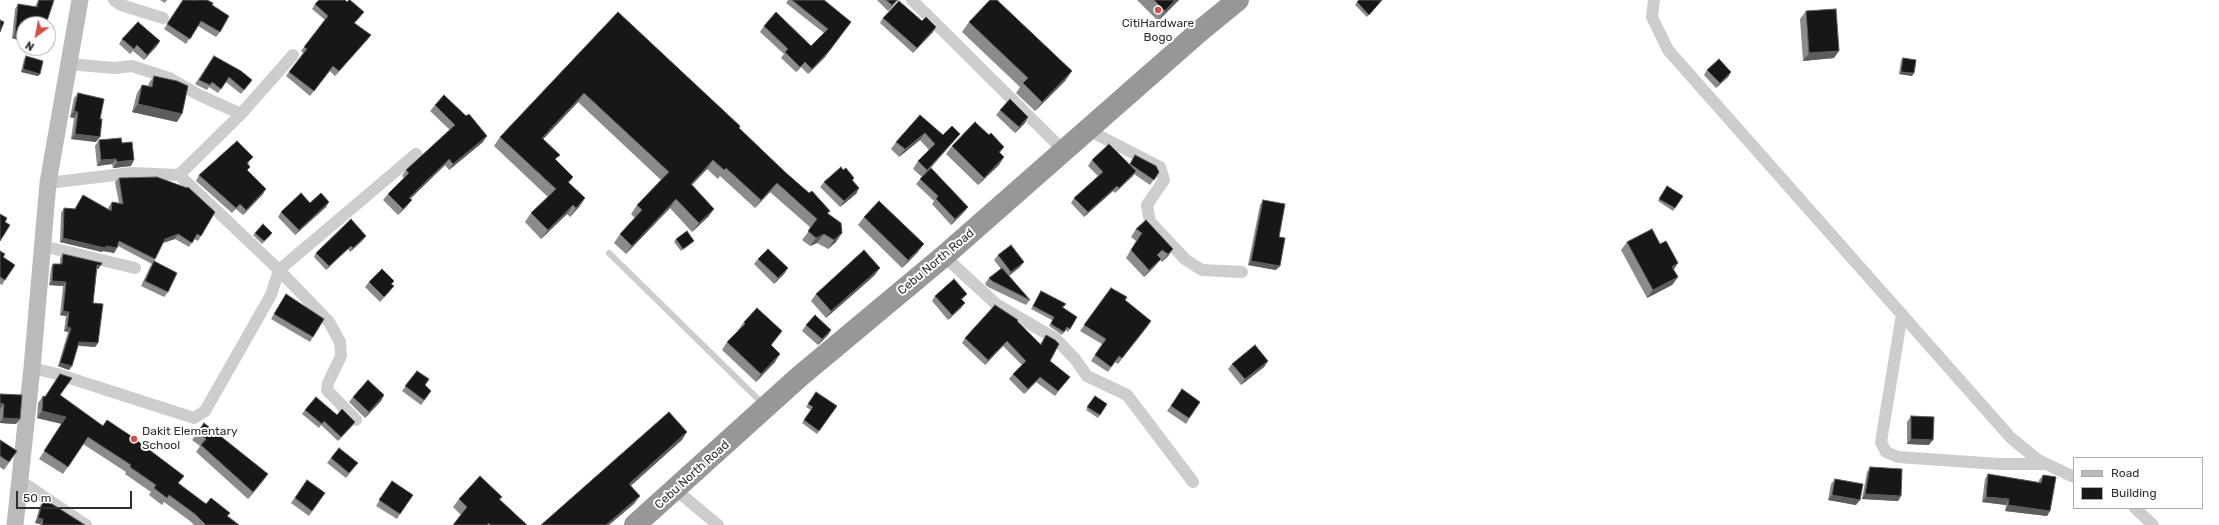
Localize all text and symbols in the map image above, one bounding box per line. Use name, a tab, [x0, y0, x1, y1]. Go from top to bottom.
marker: CitiHardware Bogo	[1153, 5, 1163, 15]
north arrow	[16, 16, 56, 56]
place label: CitiHardware Bogo	[1122, 17, 1194, 45]
text: N	[23, 38, 37, 53]
street label: Cebu North Road	[895, 226, 977, 298]
place label: Dakit Elementary School	[142, 425, 238, 453]
marker: Dakit Elementary School	[129, 434, 139, 444]
street label: Cebu North Road	[652, 438, 732, 512]
legend	[2073, 457, 2203, 509]
text: Road	[2111, 466, 2139, 480]
scale bar	[18, 483, 134, 509]
text: Building	[2111, 486, 2157, 500]
text: 50 m	[23, 491, 51, 505]

